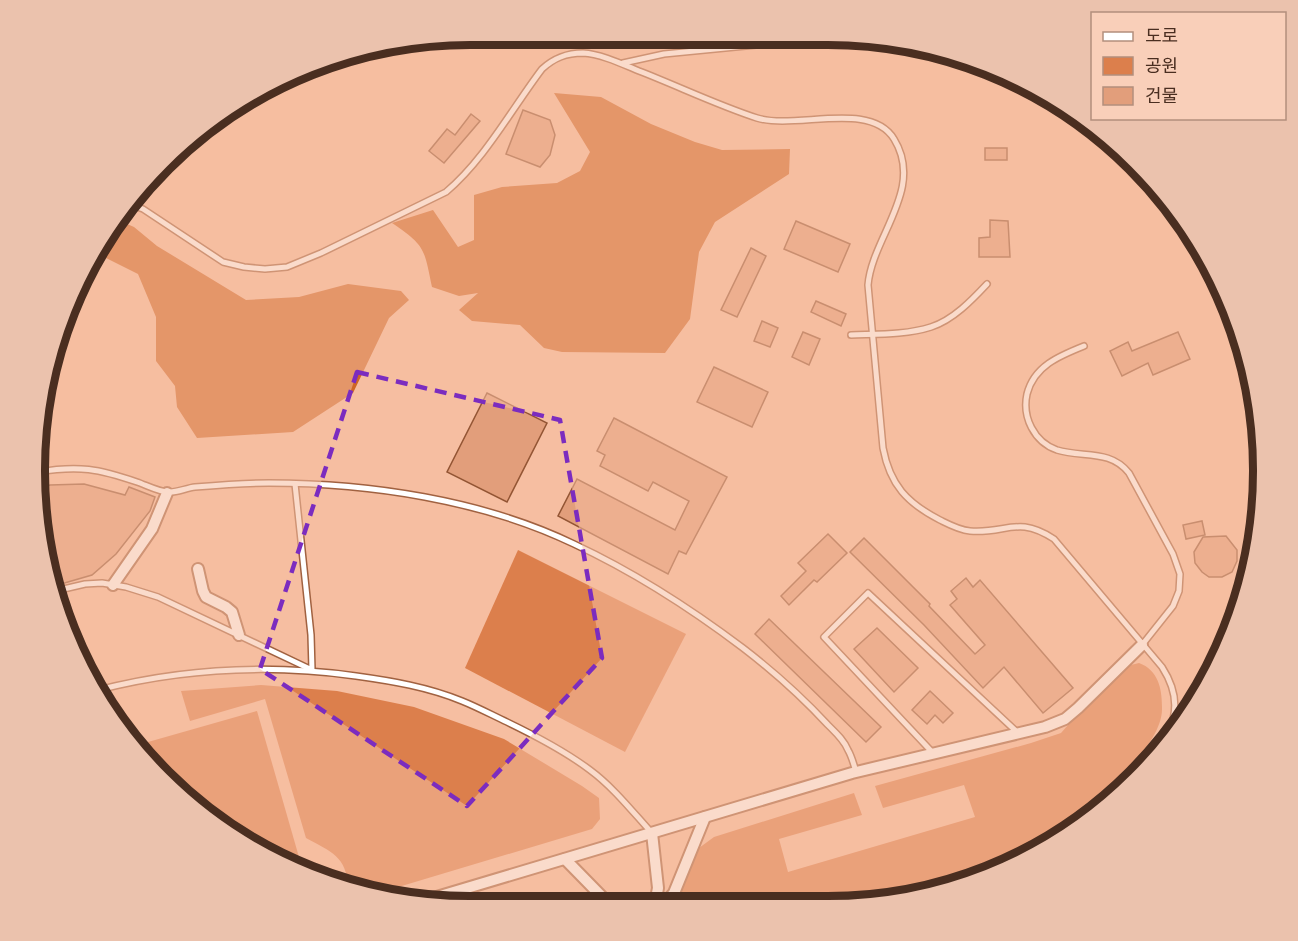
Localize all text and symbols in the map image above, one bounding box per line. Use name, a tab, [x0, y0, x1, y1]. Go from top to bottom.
legend	[1091, 12, 1286, 120]
text: 도로	[1145, 23, 1178, 49]
text: 공원	[1145, 53, 1178, 79]
text: 건물	[1145, 83, 1178, 109]

